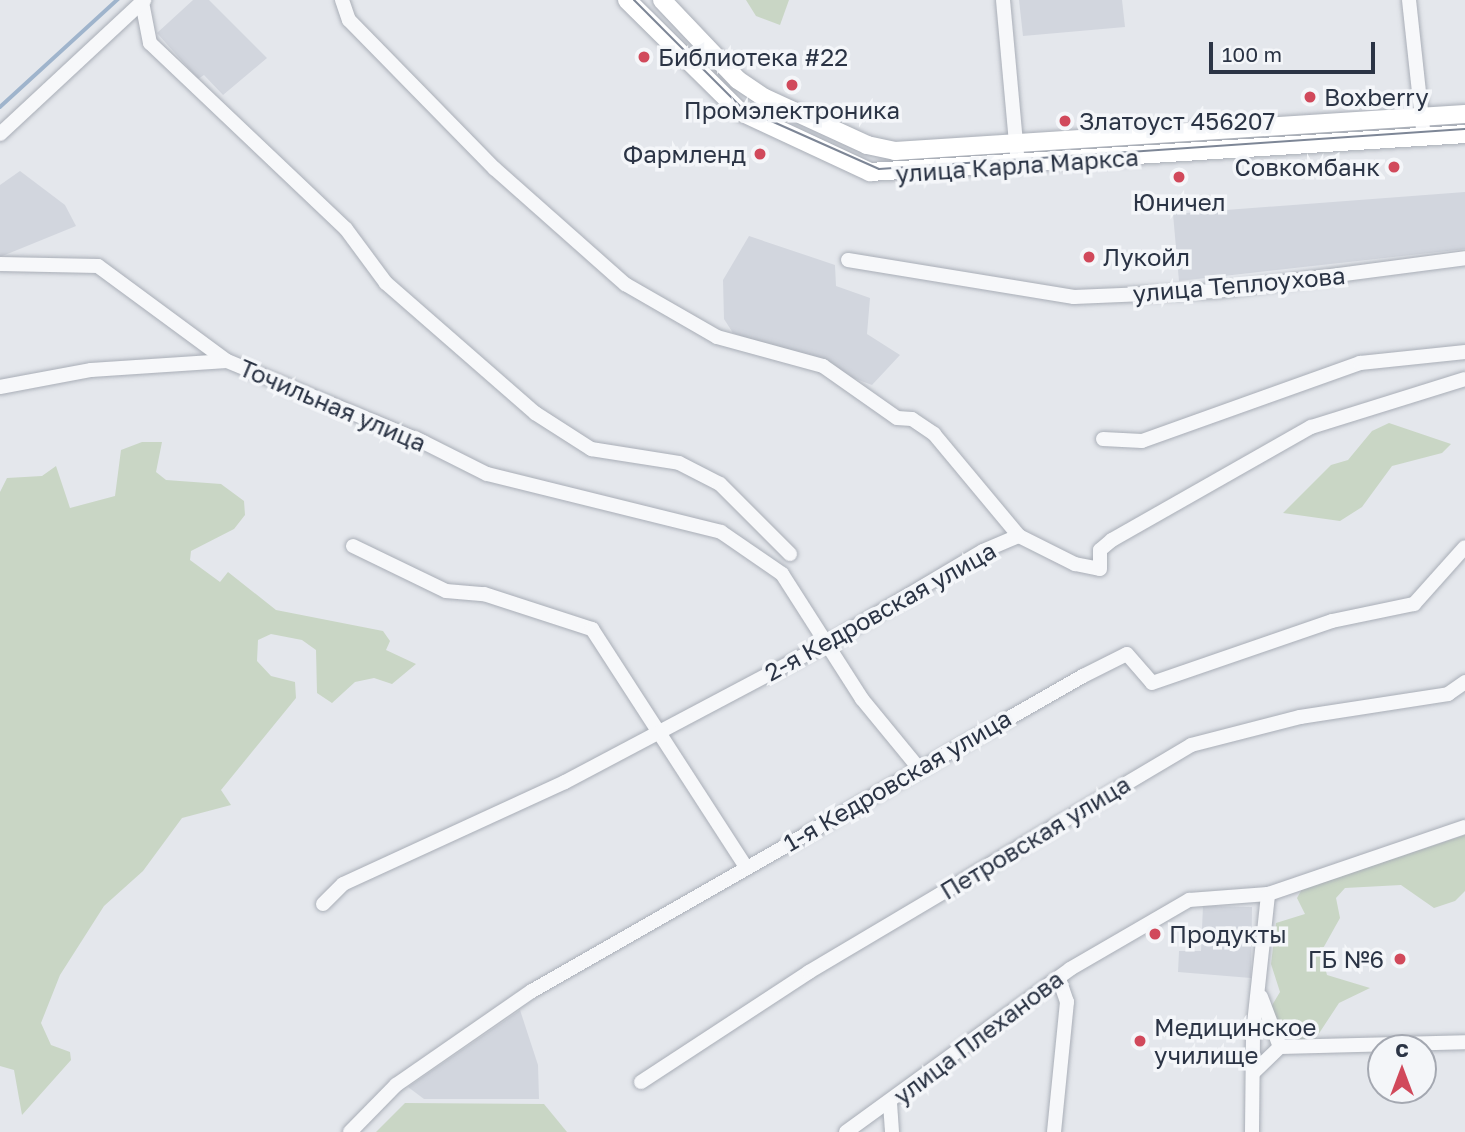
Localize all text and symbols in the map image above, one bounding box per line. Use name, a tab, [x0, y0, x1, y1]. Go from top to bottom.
scale bar	[1213, 28, 1379, 72]
text: 100 m	[1222, 41, 1282, 67]
place label: Библиотека #22	[658, 43, 848, 71]
marker: Библиотека #22	[636, 49, 652, 65]
marker: Промэлектроника	[784, 77, 800, 93]
place label: Boxberry	[1324, 83, 1429, 111]
marker: Boxberry	[1302, 89, 1318, 105]
place label: Промэлектроника	[684, 96, 900, 124]
place label: Златоуст 456207	[1079, 107, 1275, 135]
marker: Златоуст 456207	[1057, 113, 1073, 129]
place label: Фармленд	[623, 140, 746, 168]
street label: улица Карла Маркса	[895, 142, 1139, 188]
marker: Фармленд	[752, 146, 768, 162]
place label: Совкомбанк	[1234, 153, 1380, 181]
marker: Совкомбанк	[1386, 159, 1402, 175]
marker: Юничел	[1171, 169, 1187, 185]
place label: Юничел	[1132, 188, 1226, 216]
place label: Лукойл	[1103, 243, 1190, 271]
marker: Лукойл	[1081, 249, 1097, 265]
street label: улица Теплоухова	[1132, 260, 1346, 308]
street label: Точильная улица	[235, 353, 431, 457]
street label: 2-я Кедровская улица	[759, 535, 1001, 687]
street label: 1-я Кедровская улица	[778, 703, 1016, 857]
street label: Петровская улица	[935, 769, 1135, 905]
place label: Продукты	[1169, 920, 1287, 948]
marker: Продукты	[1147, 926, 1163, 942]
place label: ГБ №6	[1308, 945, 1384, 973]
marker: ГБ №6	[1390, 949, 1410, 969]
street label: улица Плеханова	[888, 964, 1068, 1110]
place label: Медицинское училище	[1154, 1013, 1316, 1069]
marker: Медицинское училище	[1132, 1033, 1148, 1049]
north arrow	[1367, 1034, 1437, 1104]
text: С	[1395, 1038, 1409, 1061]

